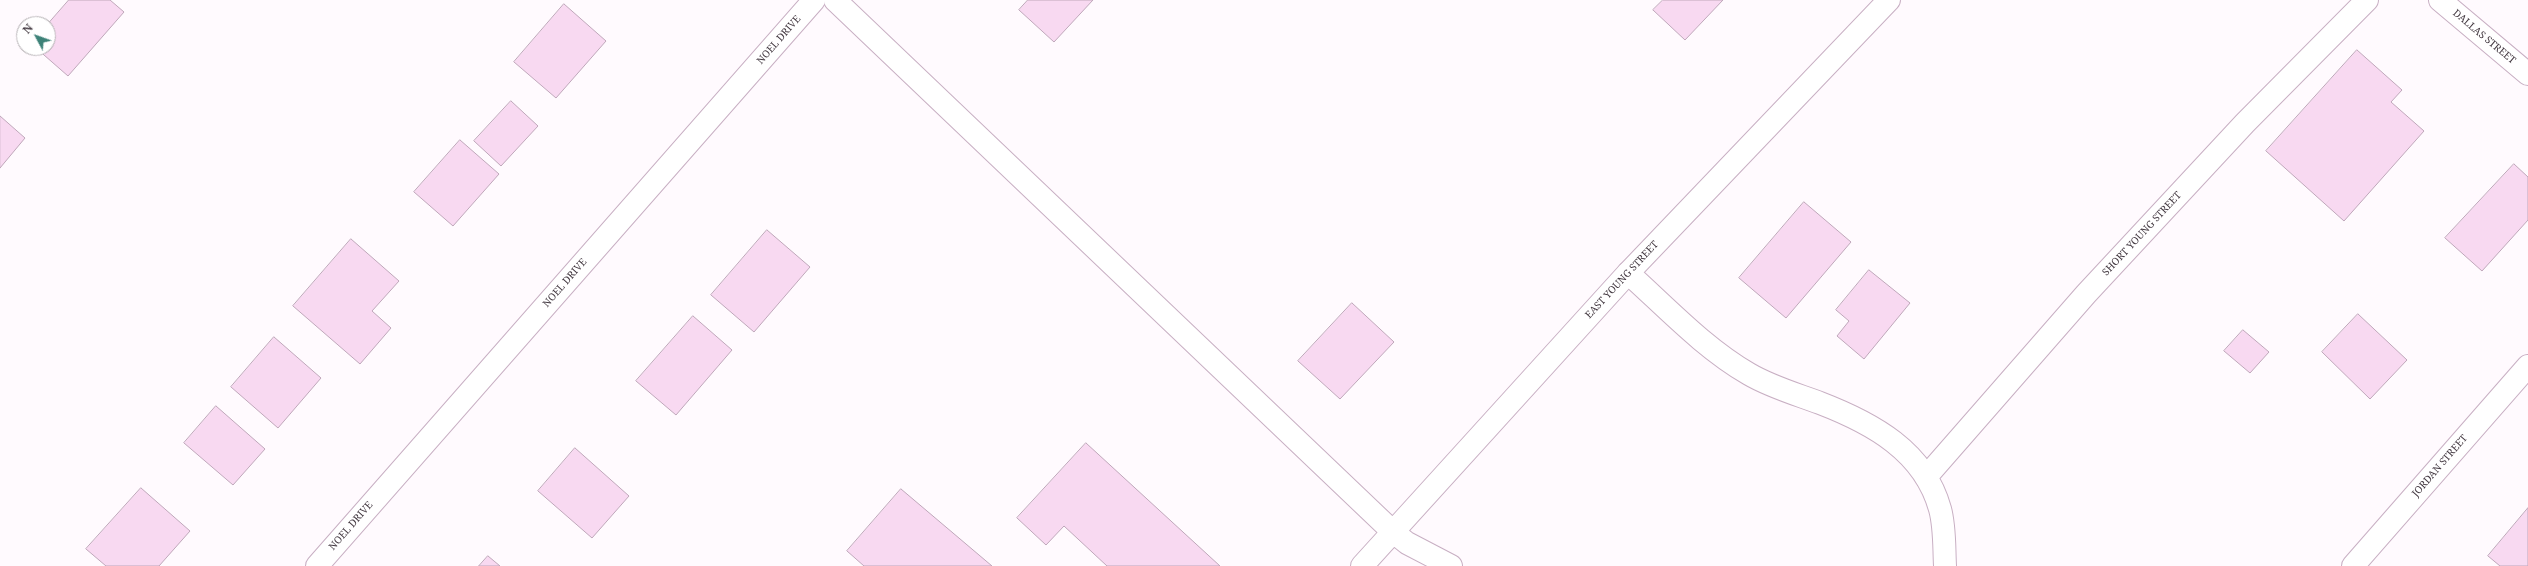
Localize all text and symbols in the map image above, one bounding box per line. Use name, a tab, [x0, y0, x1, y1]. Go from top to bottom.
street label: DALLAS STREET	[2450, 7, 2518, 67]
street label: NOEL DRIVE	[755, 13, 803, 67]
north arrow	[16, 16, 56, 56]
text: N	[19, 20, 36, 37]
street label: SHORT YOUNG STREET	[2100, 190, 2184, 278]
street label: EAST YOUNG STREET	[1583, 239, 1661, 321]
street label: NOEL DRIVE	[541, 256, 589, 310]
street label: JORDAN STREET	[2410, 432, 2470, 500]
street label: NOEL DRIVE	[327, 499, 375, 553]

